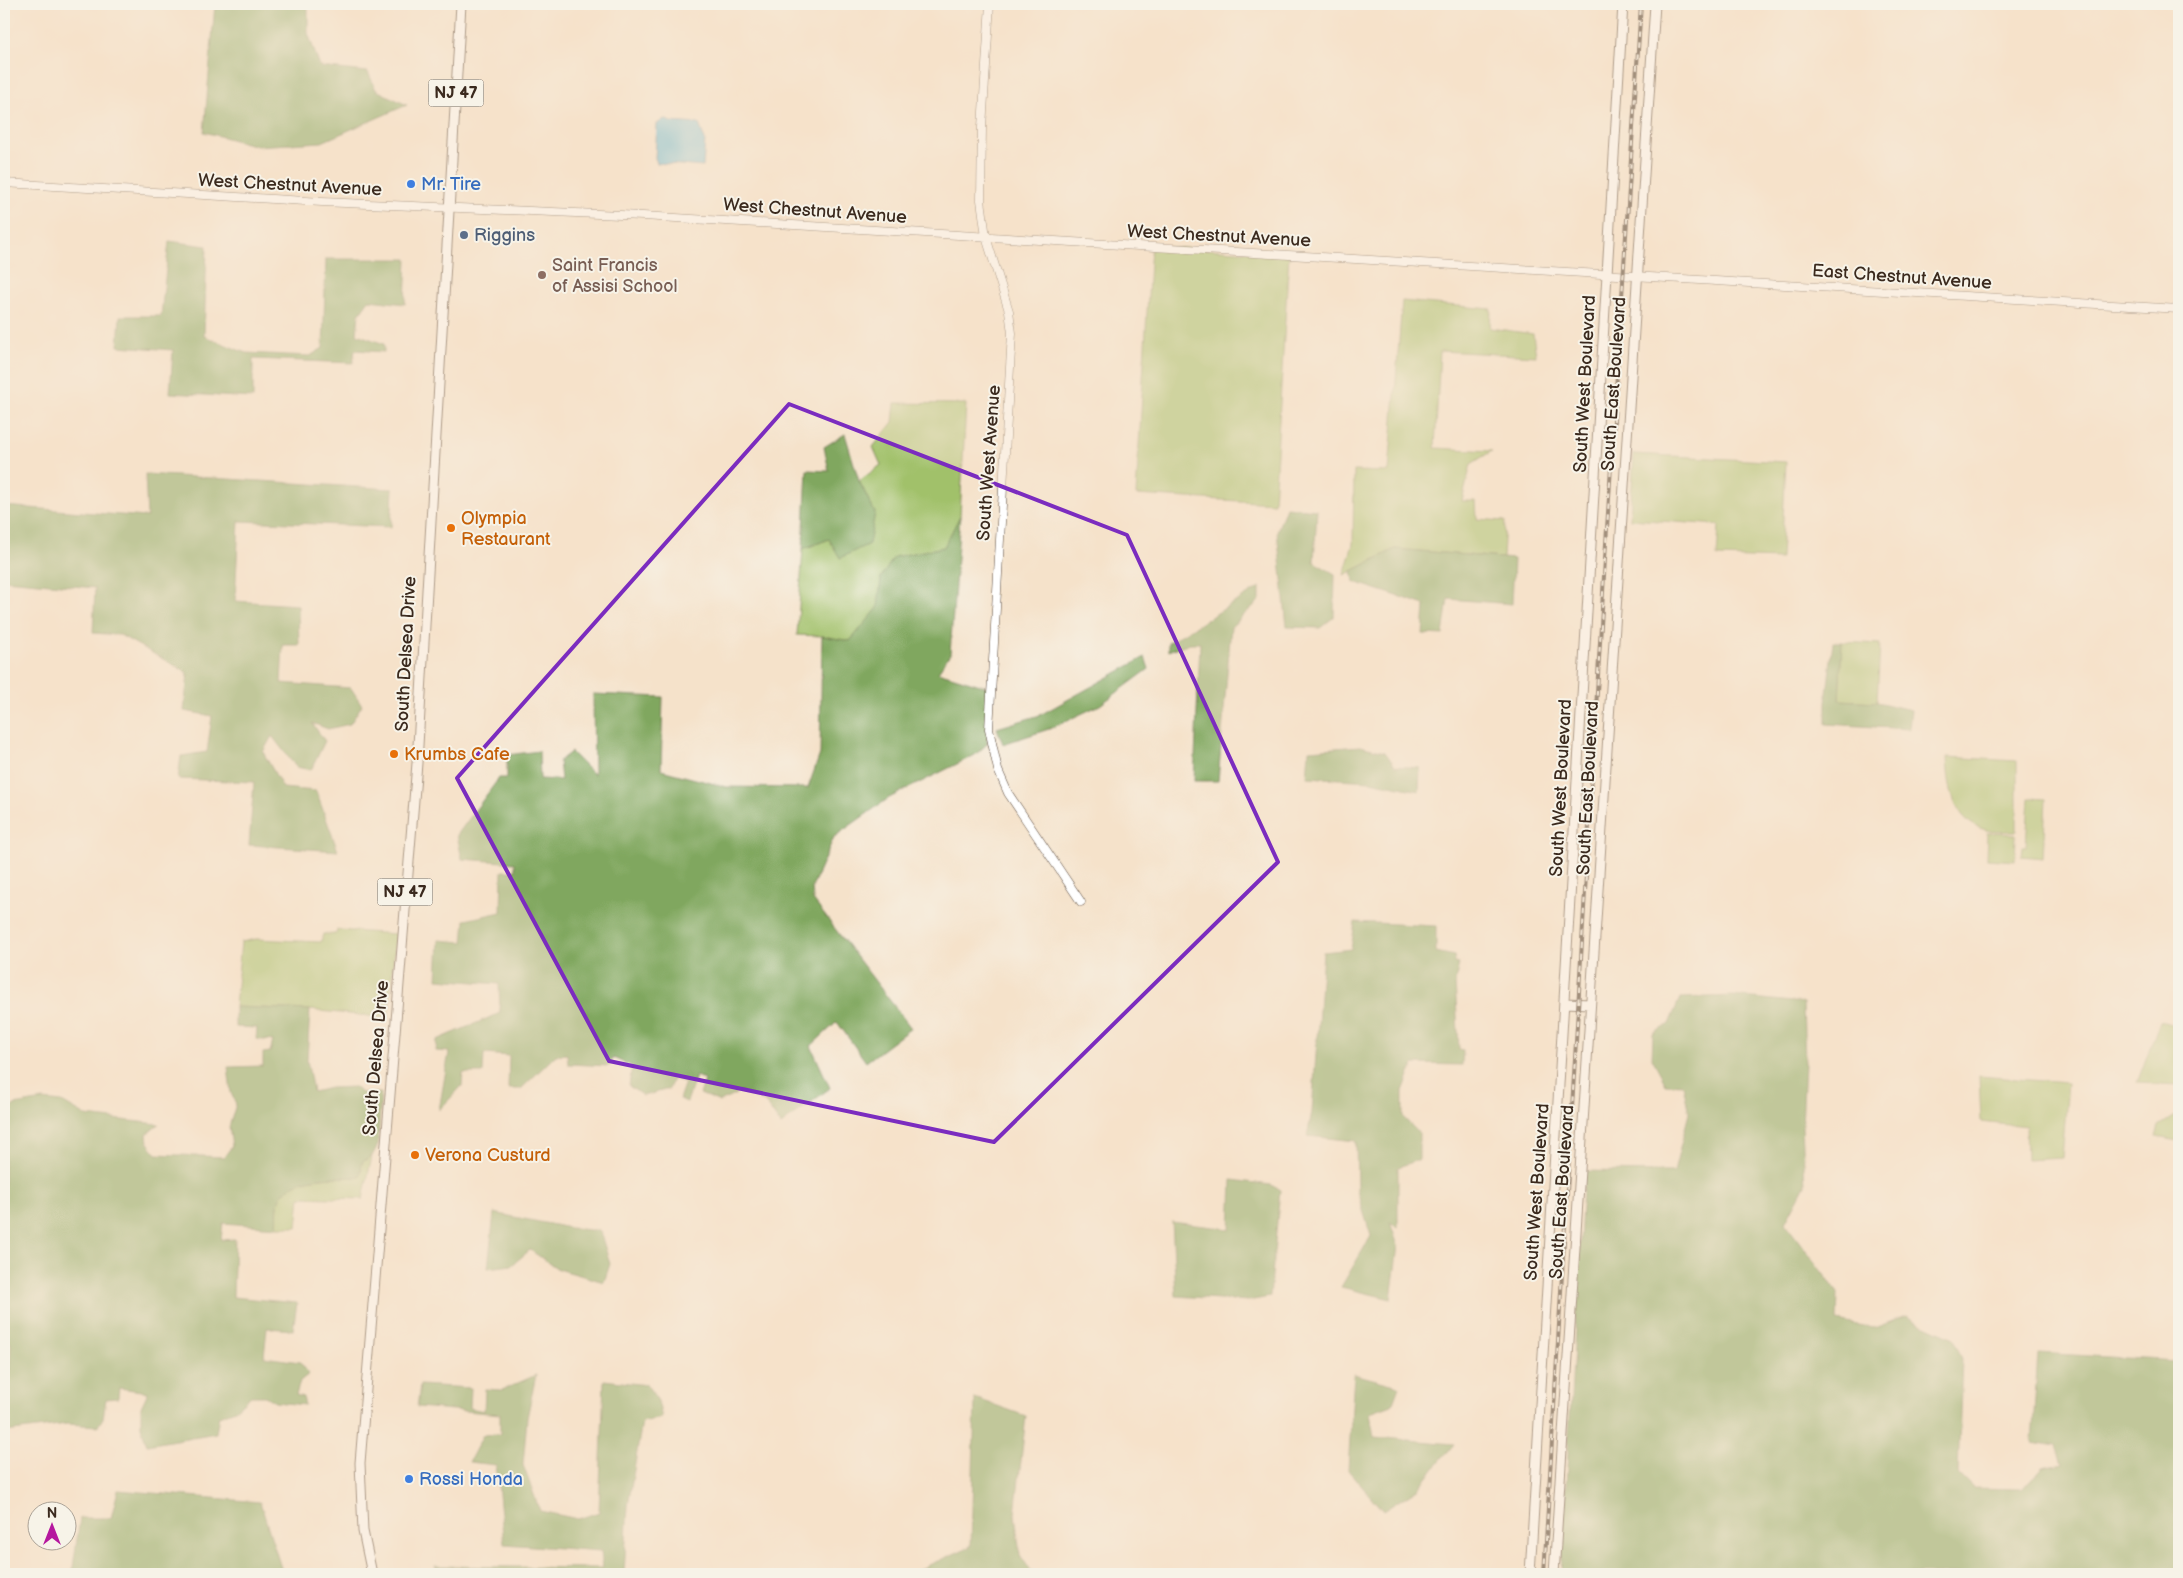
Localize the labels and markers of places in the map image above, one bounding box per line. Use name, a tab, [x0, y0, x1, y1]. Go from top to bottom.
place label: Mr. Tire	[421, 174, 481, 195]
marker: Mr. Tire	[405, 178, 417, 190]
place label: Riggins	[474, 225, 535, 246]
marker: Riggins	[458, 229, 470, 241]
place label: Saint Francis of Assisi School	[552, 255, 677, 297]
marker: Saint Francis of Assisi School	[536, 269, 548, 281]
place label: Olympia Restaurant	[461, 508, 551, 550]
marker: Olympia Restaurant	[445, 522, 457, 534]
place label: Krumbs Cafe	[404, 744, 510, 765]
marker: Krumbs Cafe	[388, 748, 400, 760]
place label: Verona Custurd	[425, 1145, 551, 1166]
marker: Verona Custurd	[409, 1149, 421, 1161]
place label: Rossi Honda	[419, 1469, 523, 1490]
marker: Rossi Honda	[403, 1473, 415, 1485]

